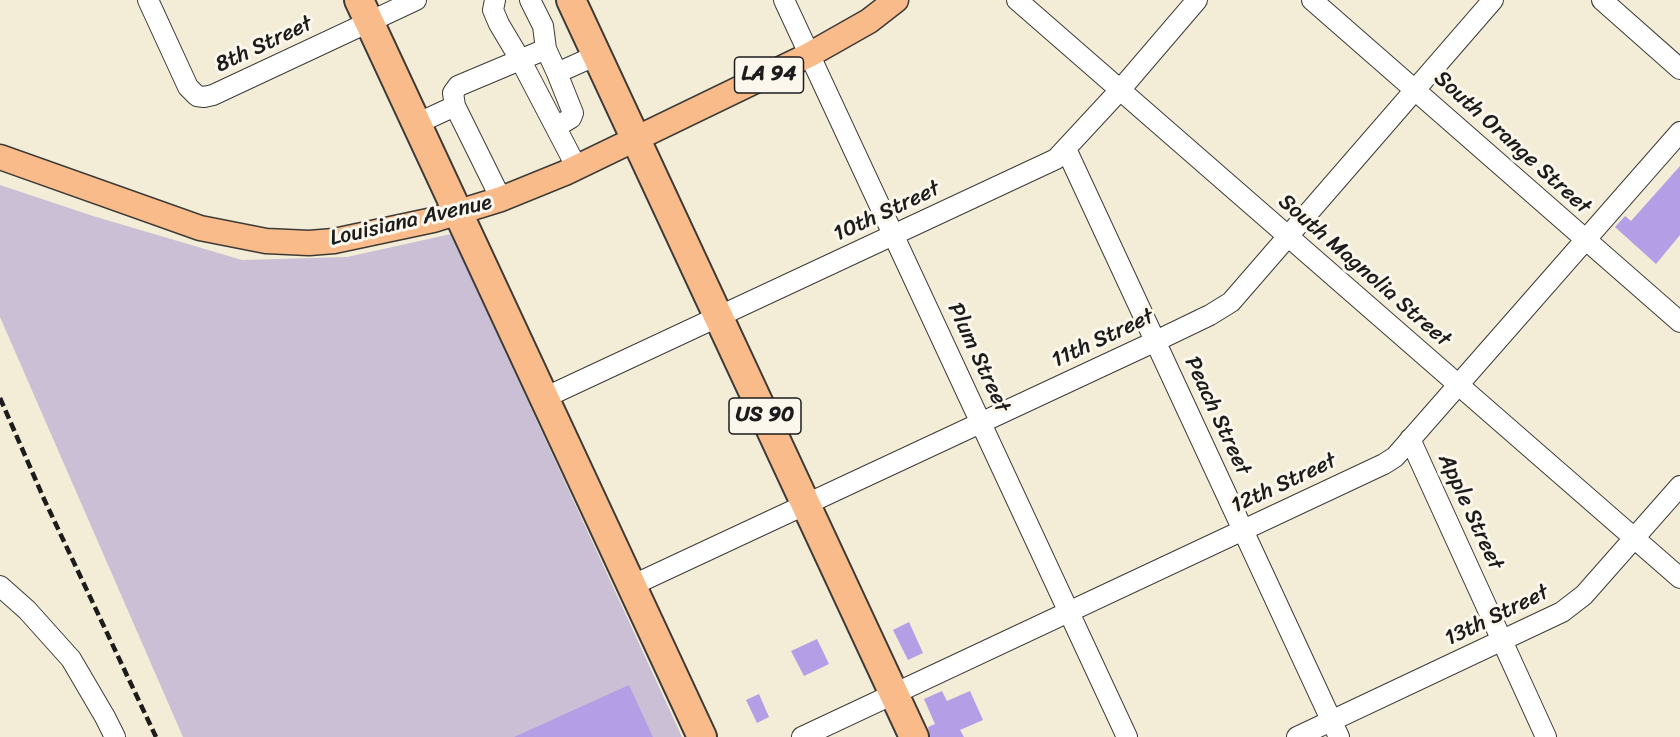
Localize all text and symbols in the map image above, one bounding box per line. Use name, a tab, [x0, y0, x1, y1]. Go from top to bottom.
street label: 8th Street	[211, 11, 317, 79]
road number: LA 94	[734, 57, 804, 93]
street label: South Orange Street	[1428, 66, 1596, 220]
street label: 10th Street	[830, 176, 944, 248]
street label: South Magnolia Street	[1272, 189, 1456, 353]
street label: Louisiana Avenue	[328, 190, 494, 252]
street label: Plum Street	[941, 299, 1015, 417]
street label: 11th Street	[1048, 304, 1158, 374]
street label: Peach Street	[1178, 352, 1256, 480]
road number: US 90	[729, 398, 801, 434]
street label: 12th Street	[1227, 448, 1341, 520]
street label: Apple Street	[1432, 450, 1508, 574]
street label: 13th Street	[1441, 580, 1553, 652]

